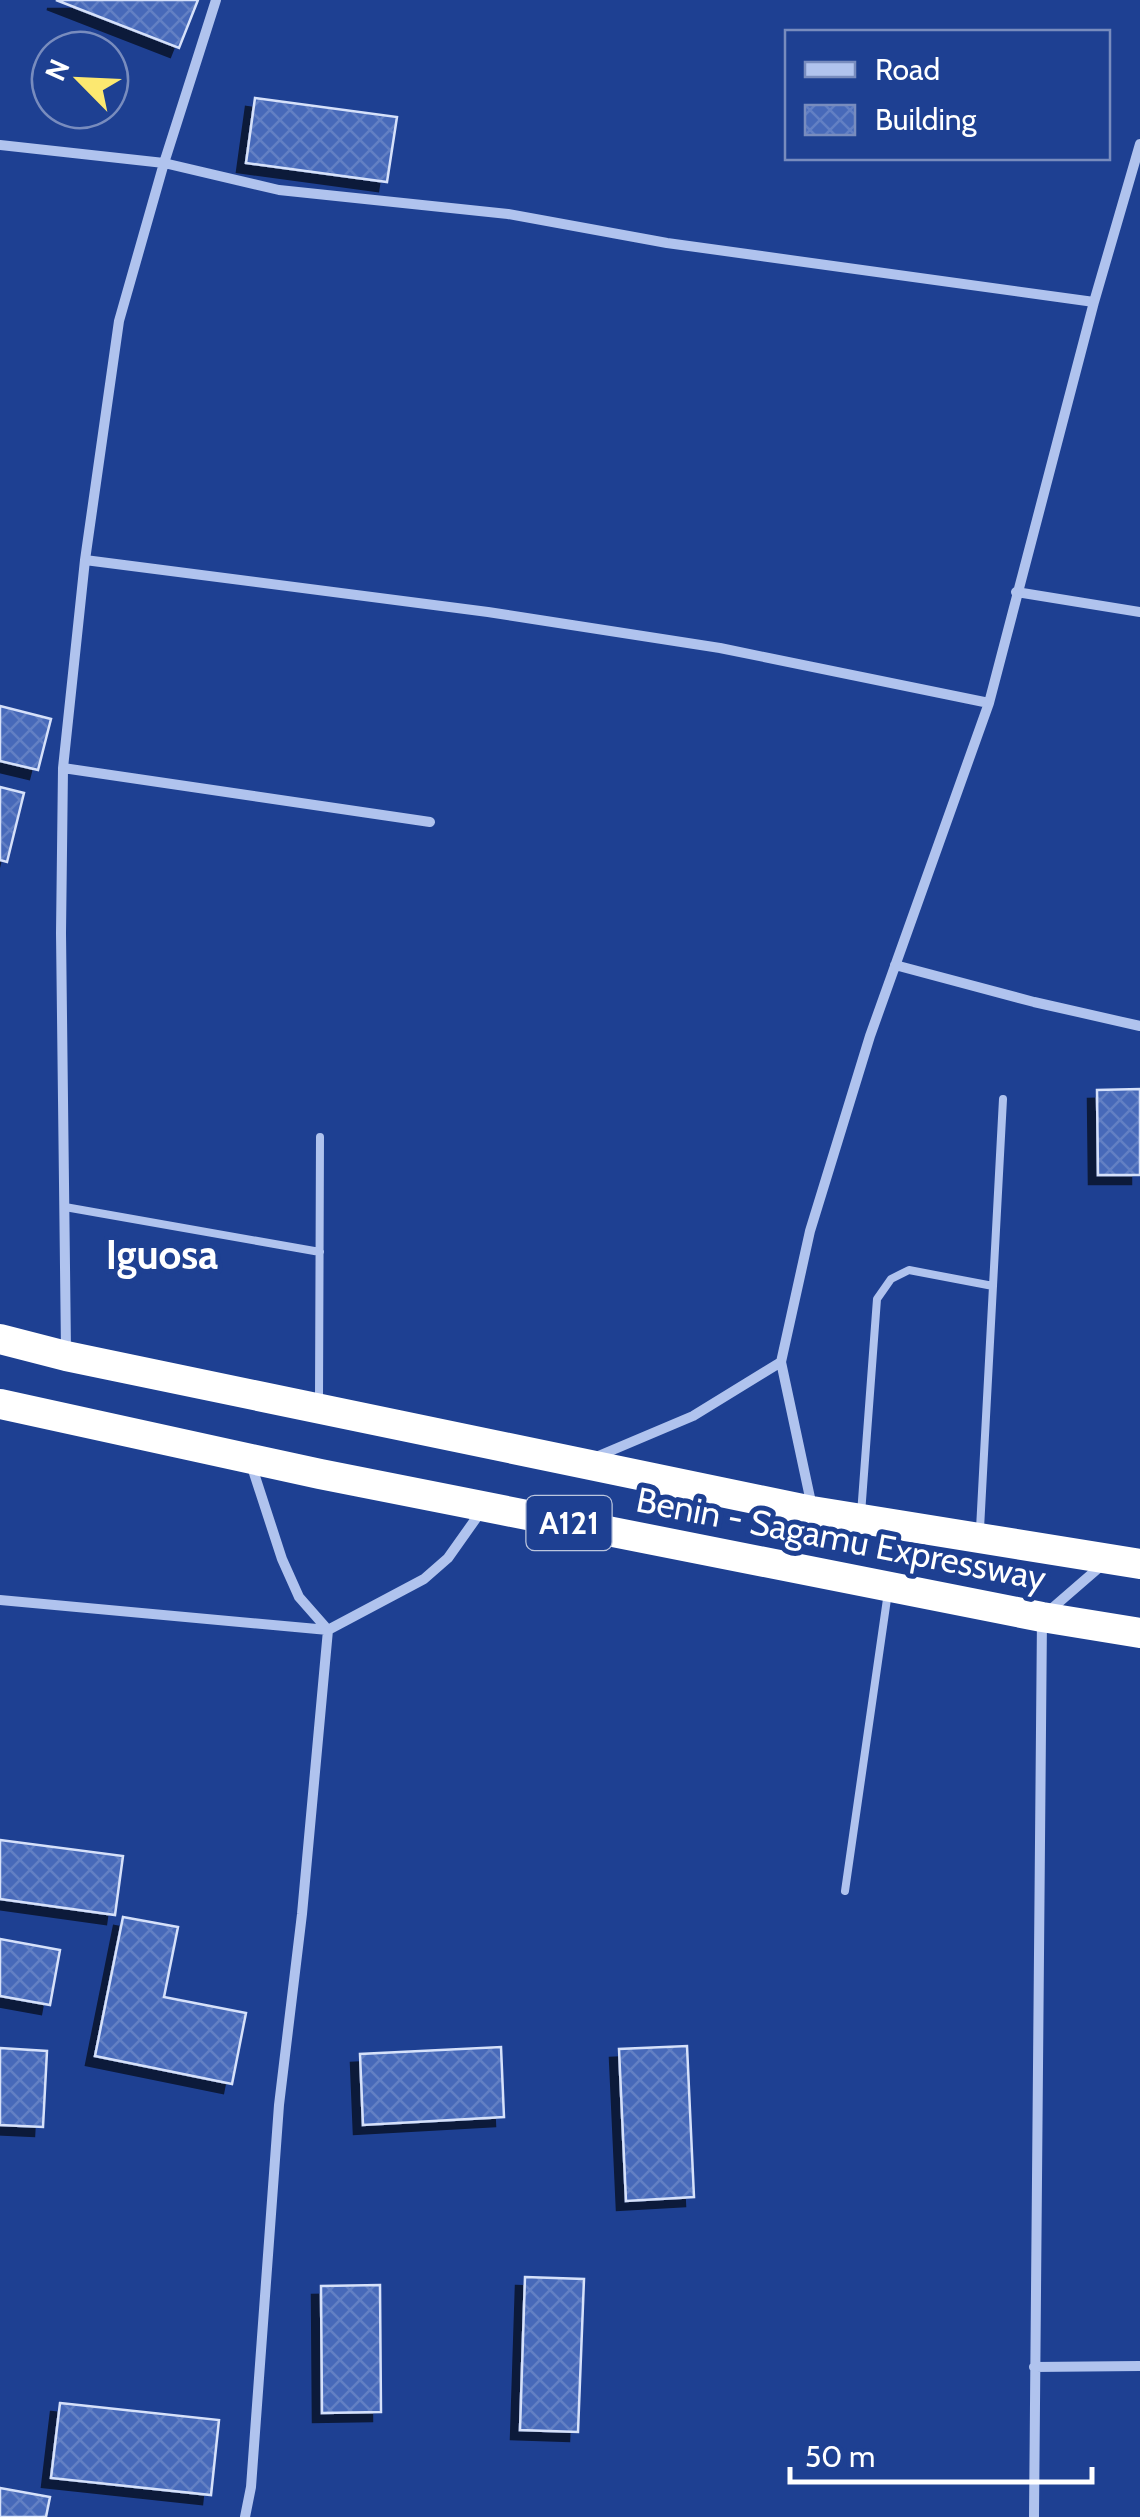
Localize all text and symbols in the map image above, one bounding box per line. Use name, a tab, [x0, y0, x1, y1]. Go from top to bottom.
north arrow	[30, 30, 130, 130]
legend	[785, 30, 1110, 160]
text: Road	[875, 51, 940, 88]
text: N	[38, 54, 77, 86]
text: Building	[875, 101, 978, 138]
district label: Iguosa	[106, 1230, 218, 1279]
street label: Benin - Sagamu Expressway	[633, 1478, 1050, 1599]
road number: A121	[526, 1496, 612, 1550]
scale bar	[790, 2422, 1092, 2484]
text: 50 m	[805, 2438, 875, 2475]

